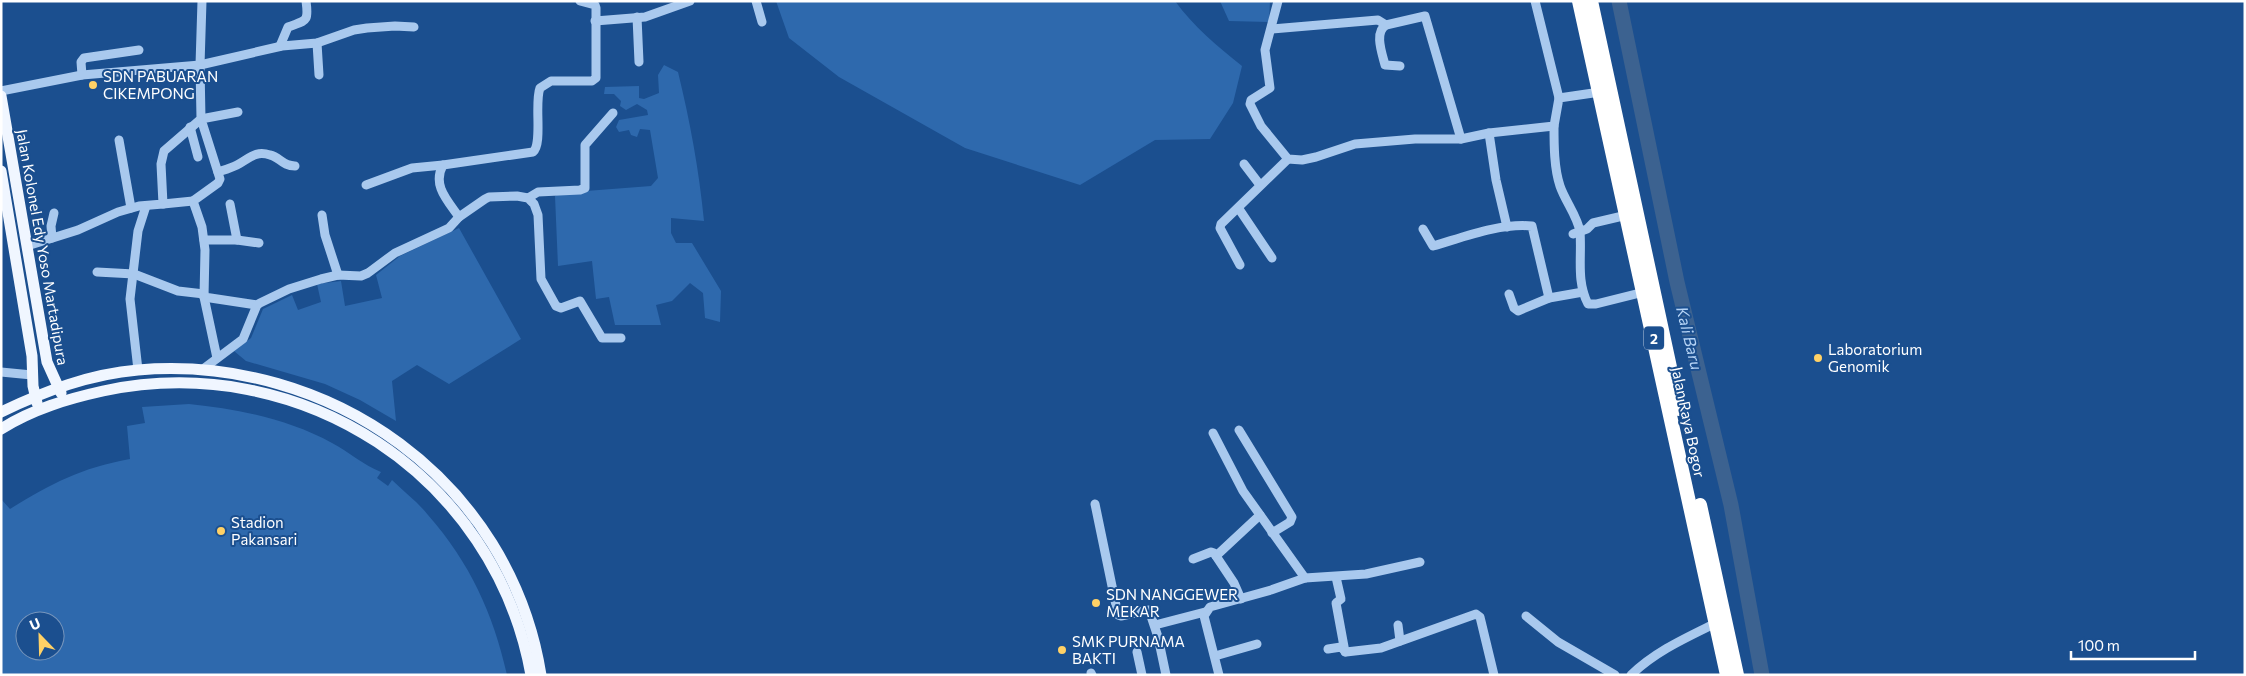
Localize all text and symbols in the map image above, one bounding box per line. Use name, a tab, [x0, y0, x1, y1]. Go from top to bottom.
place label: SDN PABUARAN CIKEMPONG	[103, 67, 218, 102]
marker: SDN PABUARAN CIKEMPONG	[87, 79, 99, 91]
street label: Jalan Kolonel Edy Yoso Martadipura	[13, 128, 73, 366]
water label: Kali Baru	[1673, 304, 1707, 372]
road number: 2	[1644, 326, 1664, 349]
place label: Laboratorium Genomik	[1828, 340, 1922, 375]
marker: Laboratorium Genomik	[1812, 352, 1824, 364]
street label: Jalan Raya Bogor	[1668, 365, 1710, 479]
place label: Stadion Pakansari	[231, 513, 297, 548]
marker: Stadion Pakansari	[215, 525, 227, 537]
place label: SDN NANGGEWER MEKAR	[1106, 585, 1238, 620]
marker: SDN NANGGEWER MEKAR	[1090, 597, 1102, 609]
north arrow	[15, 611, 65, 661]
text: U	[27, 614, 43, 633]
scale bar	[2071, 628, 2195, 660]
place label: SMK PURNAMA BAKTI	[1072, 632, 1185, 667]
text: 100 m	[2078, 636, 2120, 654]
marker: SMK PURNAMA BAKTI	[1056, 644, 1068, 656]

